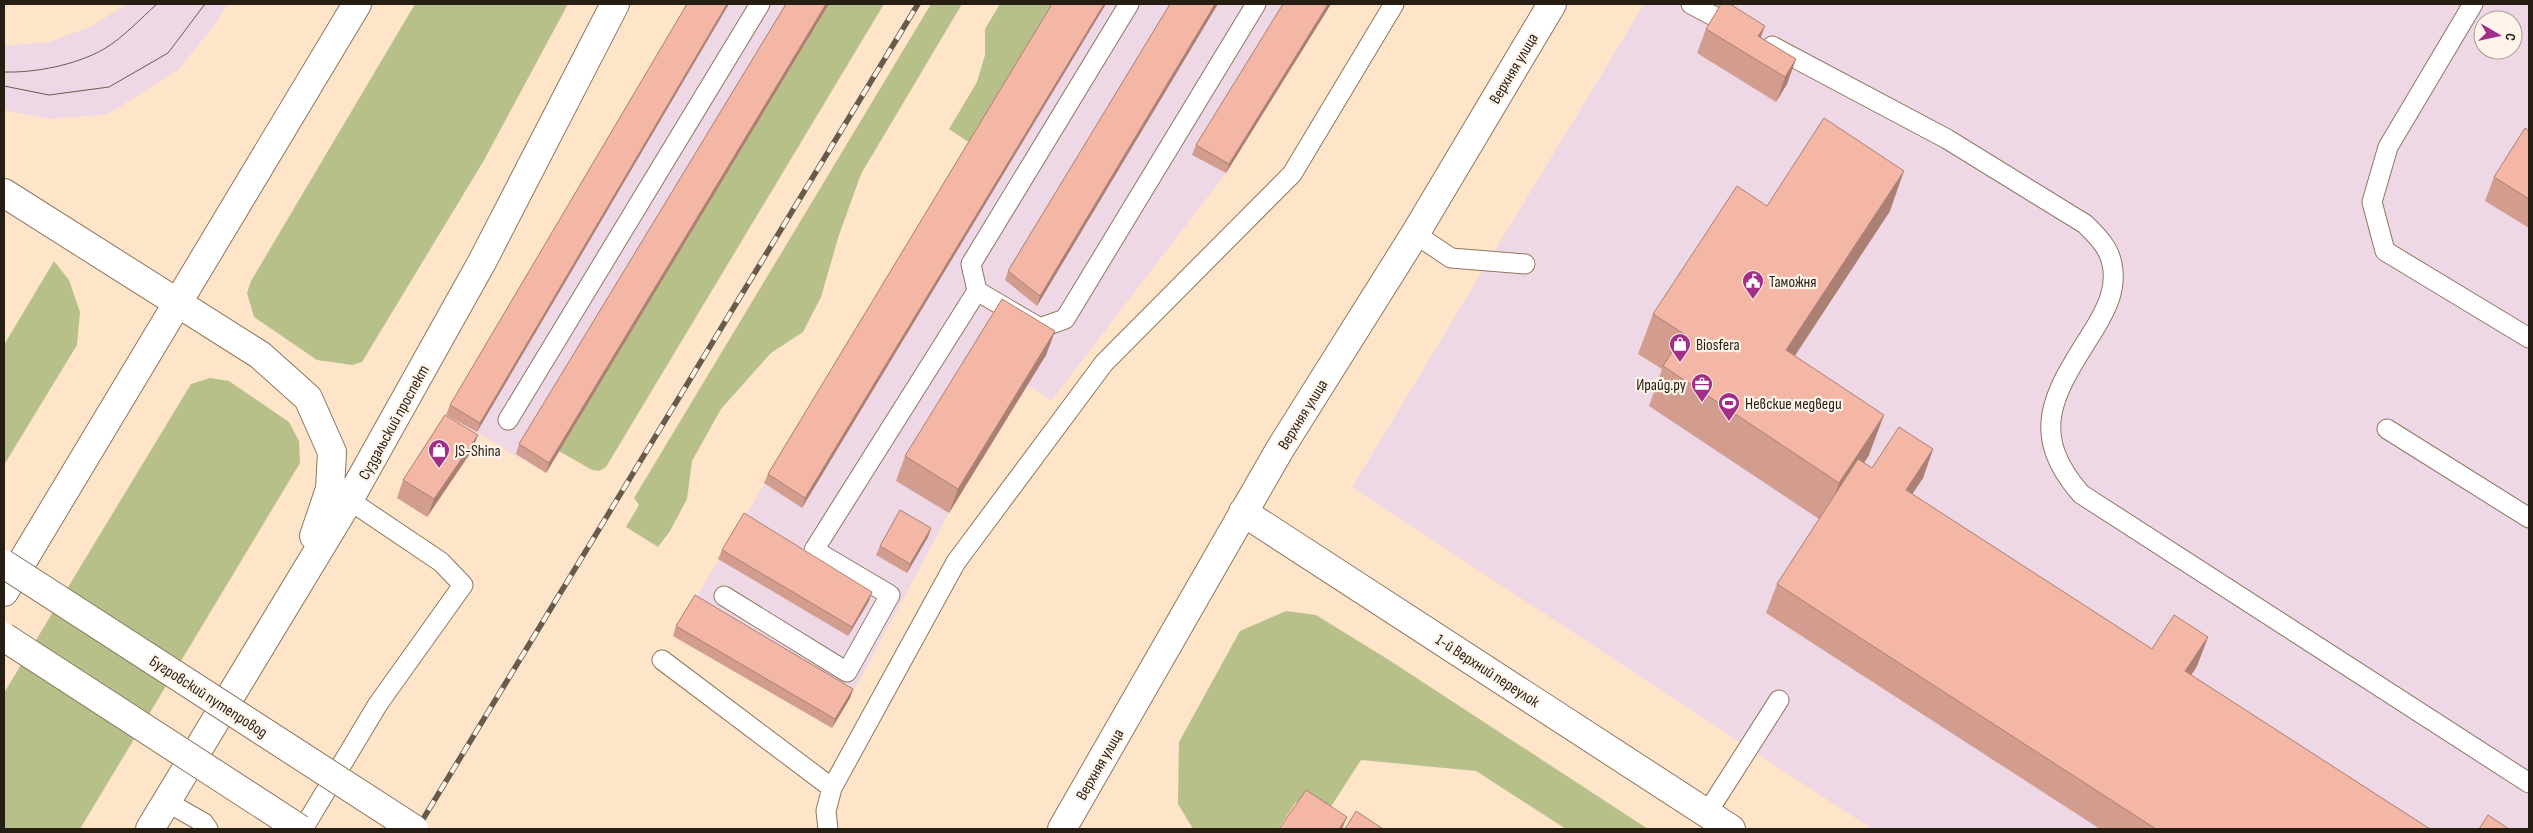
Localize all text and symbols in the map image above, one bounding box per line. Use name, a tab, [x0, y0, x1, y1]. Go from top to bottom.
north arrow	[2473, 10, 2523, 60]
street label: Верхняя улица	[1486, 30, 1543, 108]
text: С	[2501, 32, 2519, 42]
public building icon: Таможня	[1741, 269, 1765, 300]
place label: Таможня	[1769, 273, 1817, 292]
shop icon: Biosfera	[1668, 332, 1692, 363]
place label: Biosfera	[1696, 336, 1740, 355]
street label: Суздальский проспект	[355, 362, 434, 483]
office icon: Ирайд.ру	[1690, 372, 1714, 403]
street label: Верхняя улица	[1274, 376, 1332, 453]
place label: Ирайд.ру	[1636, 376, 1686, 395]
sports icon: Невские медведи	[1717, 391, 1741, 422]
place label: Невские медведи	[1745, 395, 1842, 414]
shop icon: JS-Shina	[427, 438, 451, 469]
place label: JS-Shina	[454, 442, 501, 461]
street label: 1-й Верхний переулок	[1432, 631, 1544, 712]
street label: Бугровский путепровод	[146, 652, 271, 742]
street label: Верхняя улица	[1072, 726, 1128, 804]

